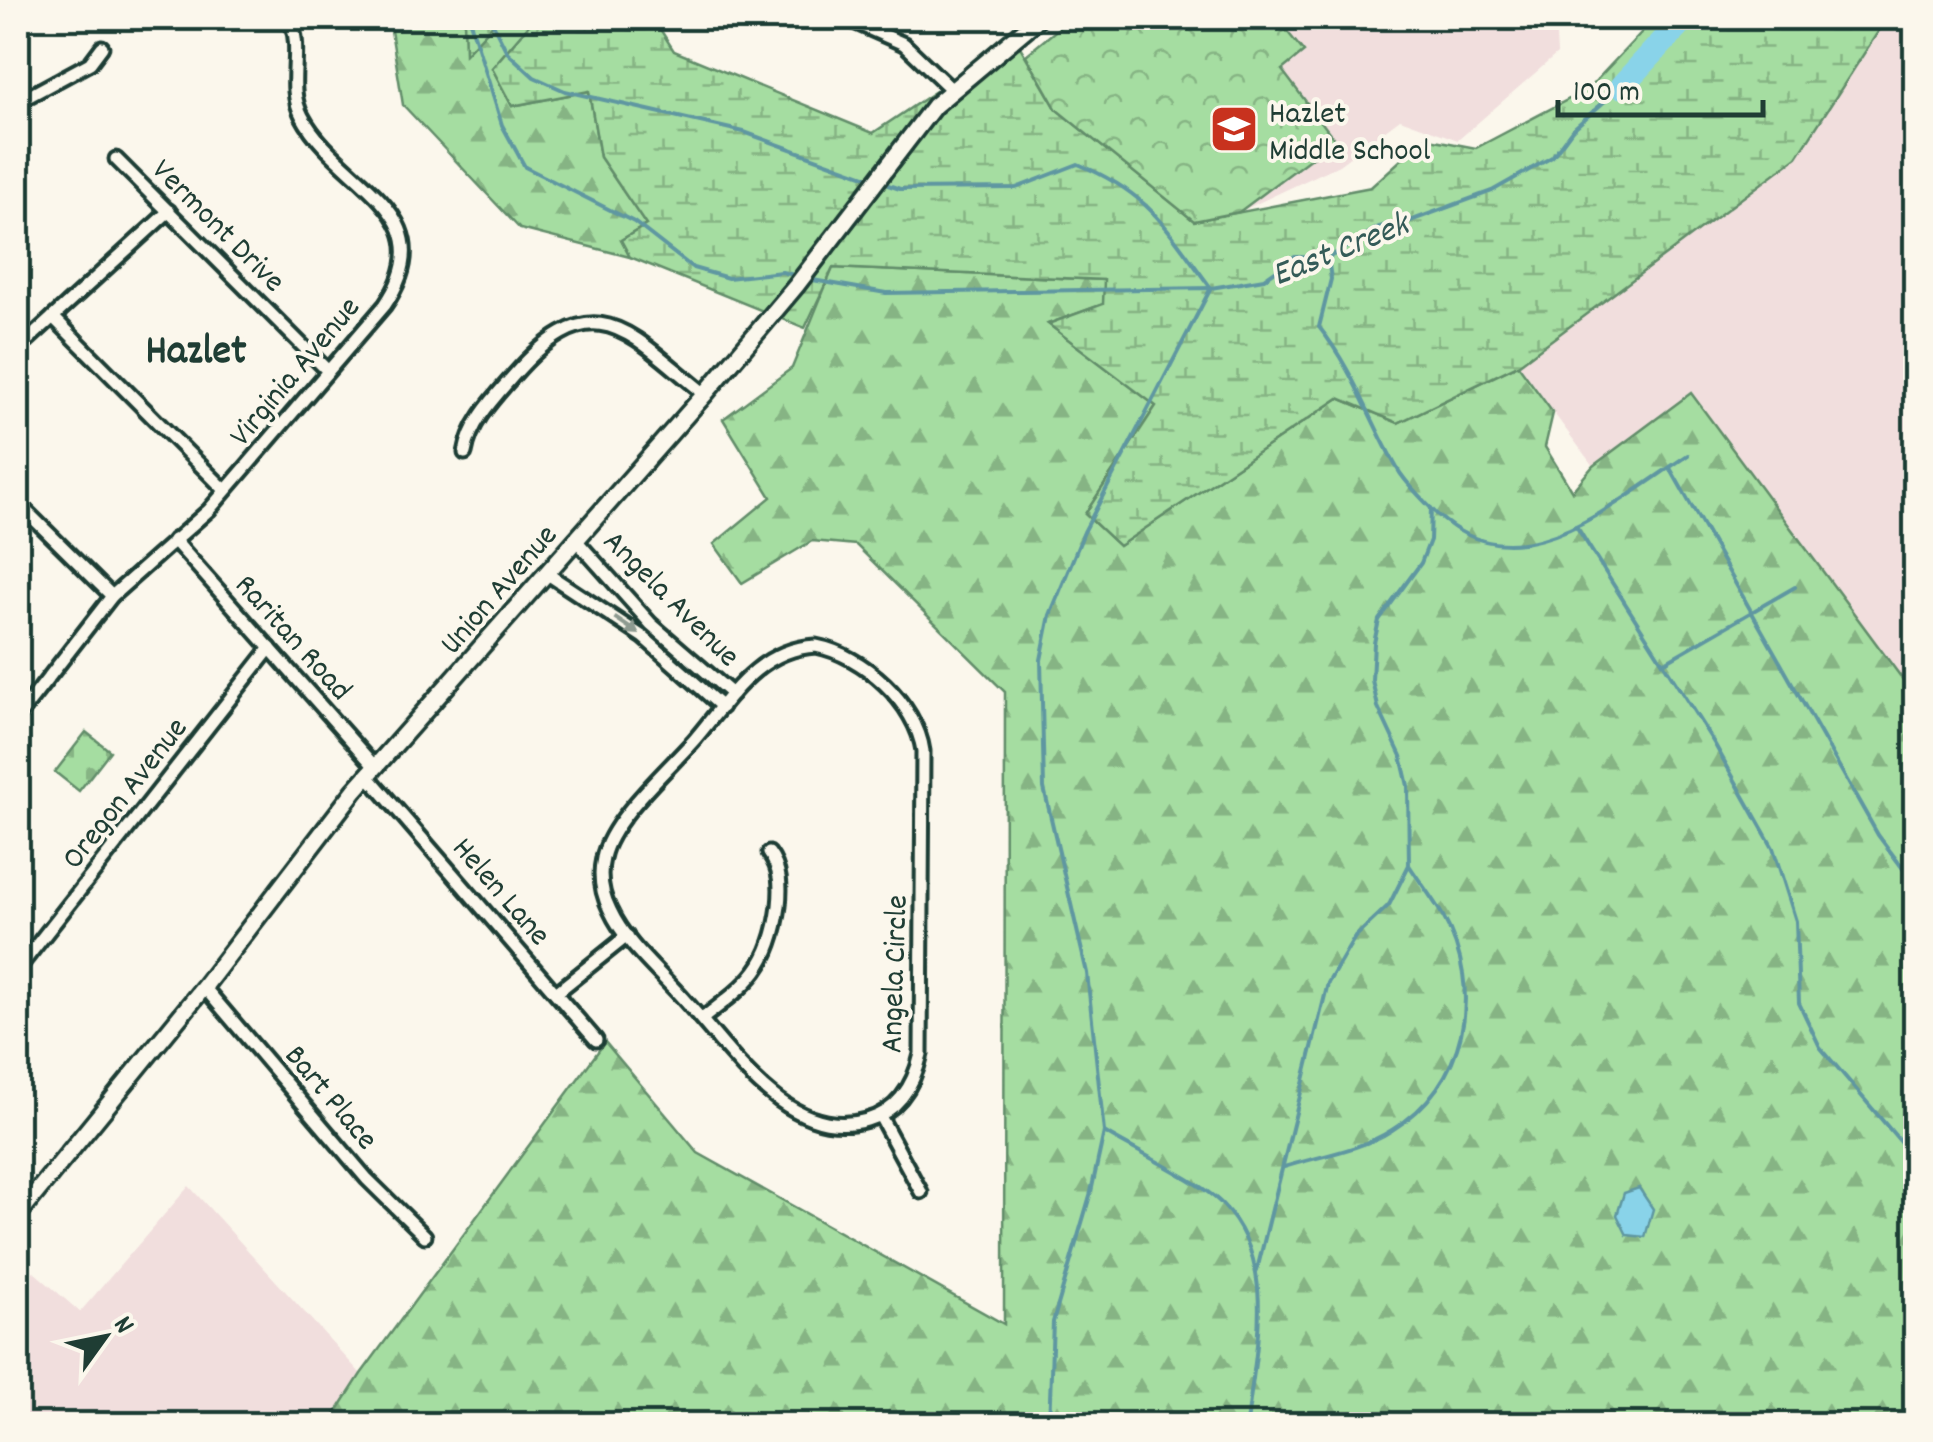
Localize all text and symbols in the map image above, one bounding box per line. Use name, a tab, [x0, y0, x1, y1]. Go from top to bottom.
scale bar	[1558, 55, 1763, 117]
text: 100 m	[1573, 73, 1640, 116]
place label: Hazlet Middle School	[1269, 93, 1431, 176]
school or university icon: Hazlet Middle School	[1208, 103, 1260, 155]
street label: Vermont Drive	[139, 150, 294, 305]
water label: East Creek	[1265, 200, 1420, 302]
street label: Virginia Avenue	[220, 288, 373, 458]
district label: Hazlet	[145, 324, 247, 384]
street label: Union Avenue	[431, 516, 571, 667]
street label: Angela Avenue	[590, 521, 749, 680]
street label: Raritan Road	[222, 566, 361, 713]
one-way arrow	[614, 617, 641, 635]
street label: Oregon Avenue	[53, 709, 201, 881]
street label: Helen Lane	[439, 829, 560, 958]
street label: Angela Circle	[871, 894, 923, 1054]
street label: Bart Place	[271, 1036, 387, 1162]
north arrow	[55, 1287, 155, 1387]
text: N	[101, 1309, 142, 1343]

